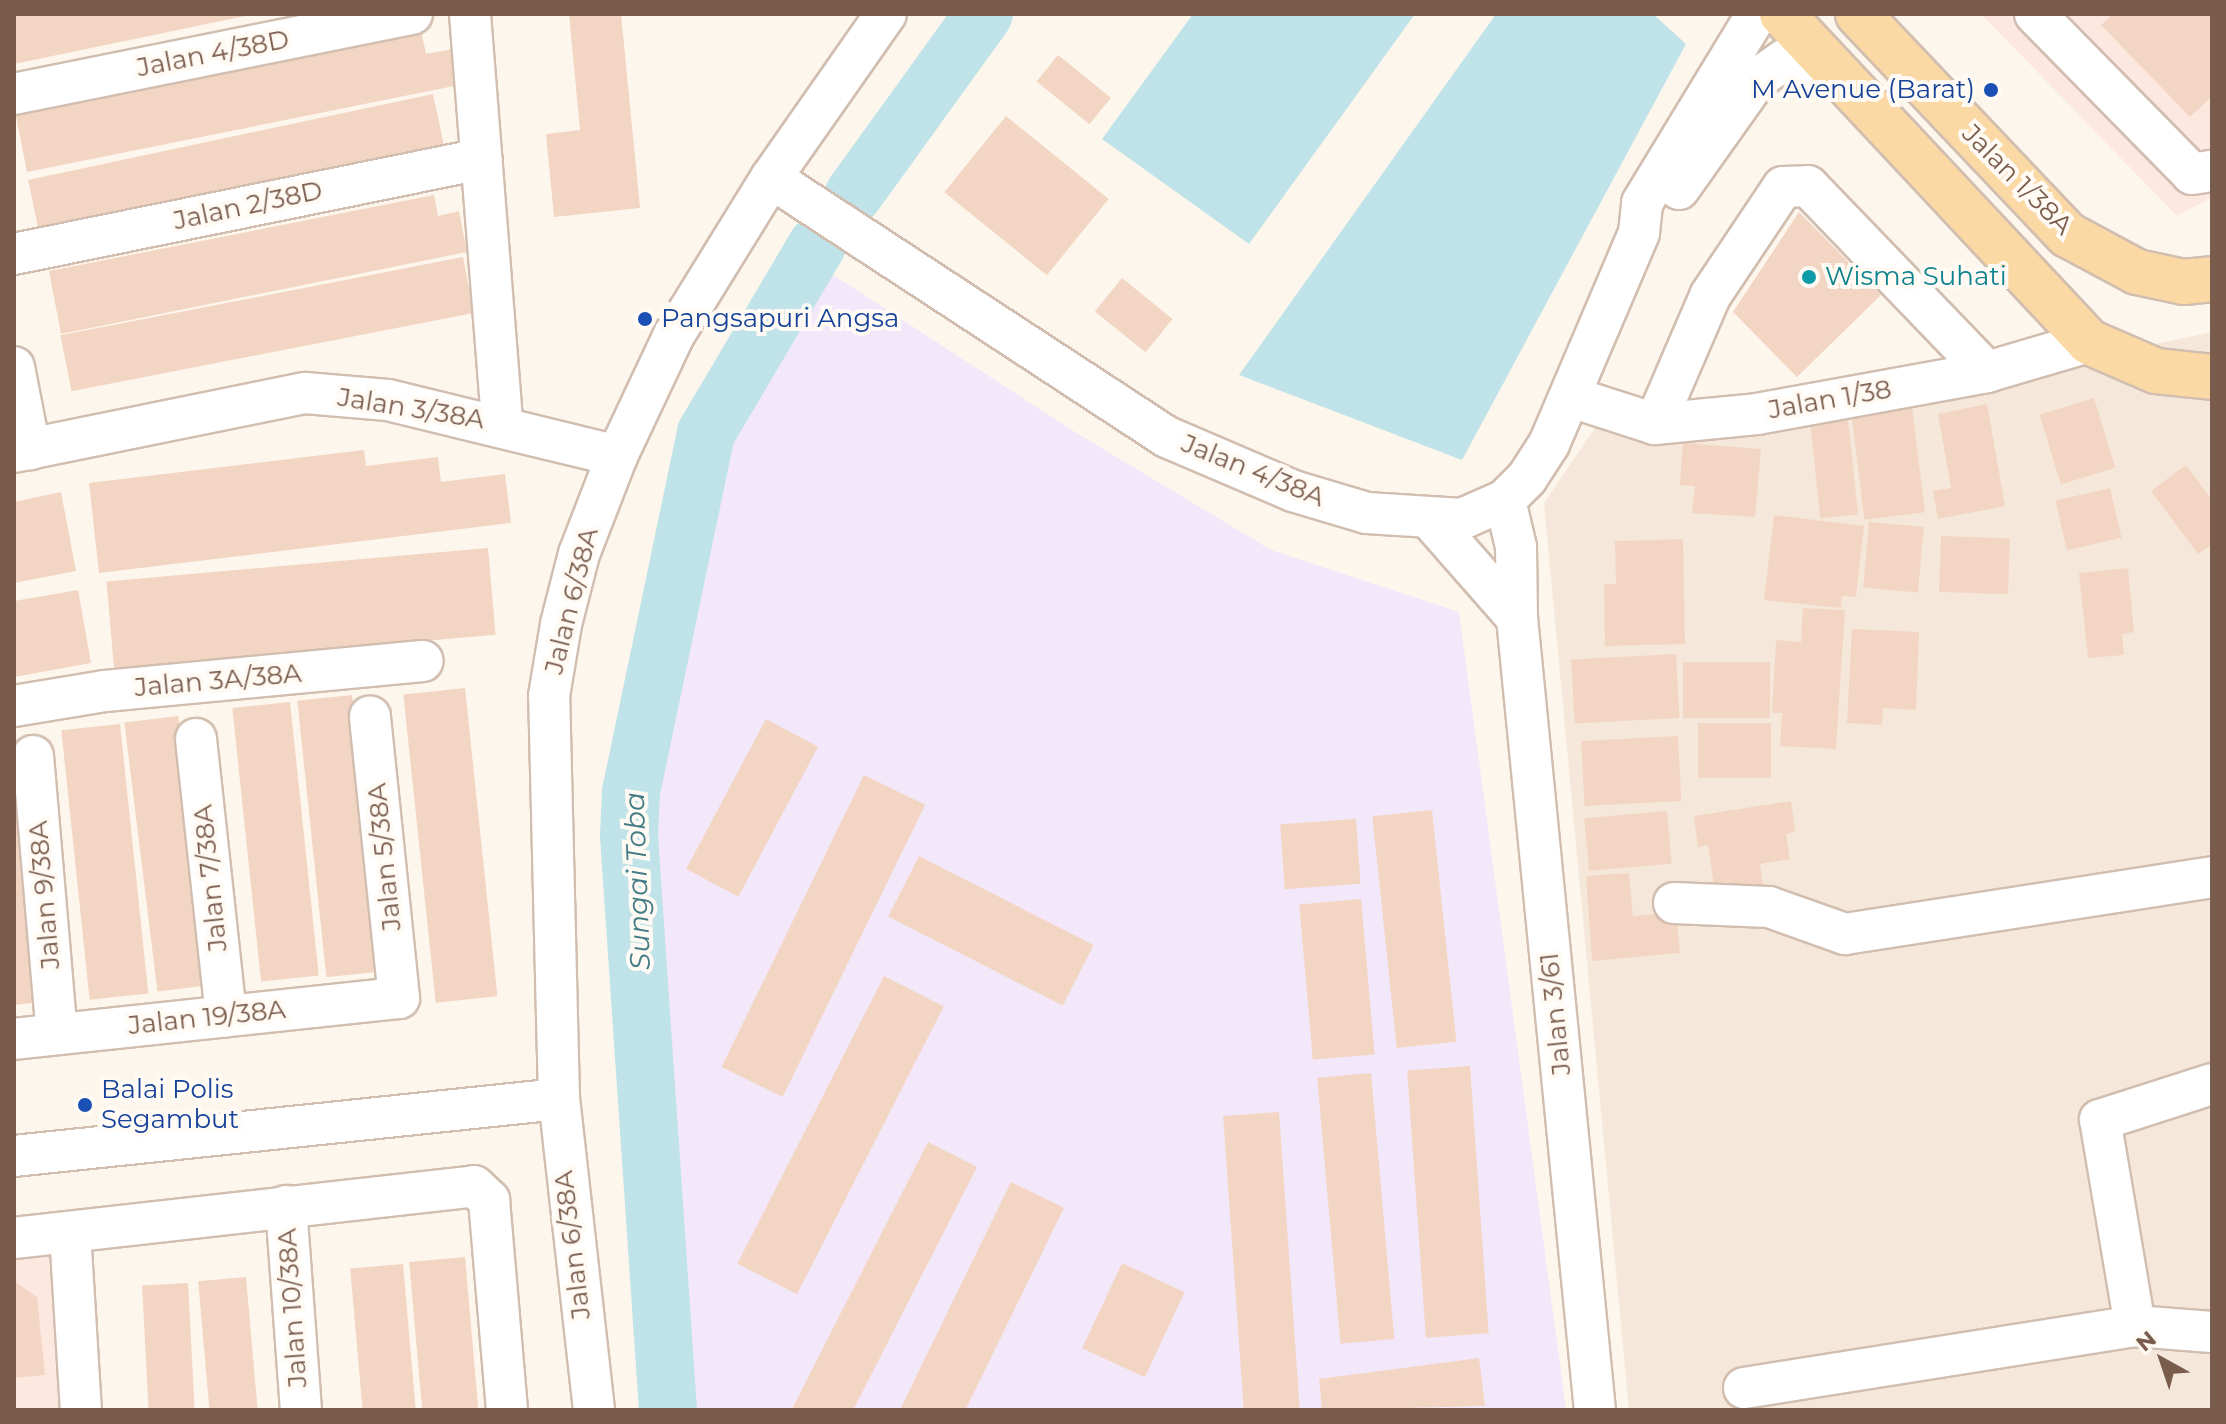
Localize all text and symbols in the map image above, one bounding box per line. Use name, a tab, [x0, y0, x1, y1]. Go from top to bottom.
street label: Jalan 4/38D	[134, 24, 292, 84]
place label: M Avenue (Barat)	[1751, 74, 1975, 106]
marker: M Avenue (Barat)	[1982, 81, 2000, 99]
street label: Jalan 1/38A	[1955, 118, 2079, 242]
street label: Jalan 2/38D	[171, 175, 325, 237]
place label: Wisma Suhati	[1825, 261, 2007, 293]
marker: Wisma Suhati	[1800, 268, 1818, 286]
place label: Pangsapuri Angsa	[661, 303, 899, 335]
marker: Pangsapuri Angsa	[636, 310, 654, 328]
street label: Jalan 1/38	[1766, 374, 1894, 426]
street label: Jalan 3/38A	[335, 382, 487, 436]
street label: Jalan 4/38A	[1177, 428, 1329, 514]
street label: Jalan 6/38A	[539, 525, 605, 677]
street label: Jalan 3A/38A	[133, 658, 303, 704]
street label: Jalan 5/38A	[362, 782, 408, 932]
water label: Sungai Toba	[617, 791, 657, 971]
street label: Jalan 7/38A	[188, 803, 234, 953]
street label: Jalan 9/38A	[23, 819, 67, 971]
street label: Jalan 3/61	[1534, 951, 1578, 1077]
street label: Jalan 19/38A	[127, 994, 287, 1042]
place label: Balai Polis Segambut	[101, 1074, 239, 1136]
marker: Balai Polis Segambut	[76, 1096, 94, 1114]
street label: Jalan 6/38A	[548, 1169, 598, 1321]
street label: Jalan 10/38A	[272, 1227, 314, 1389]
north arrow	[2122, 1320, 2202, 1400]
text: N	[2131, 1325, 2162, 1357]

